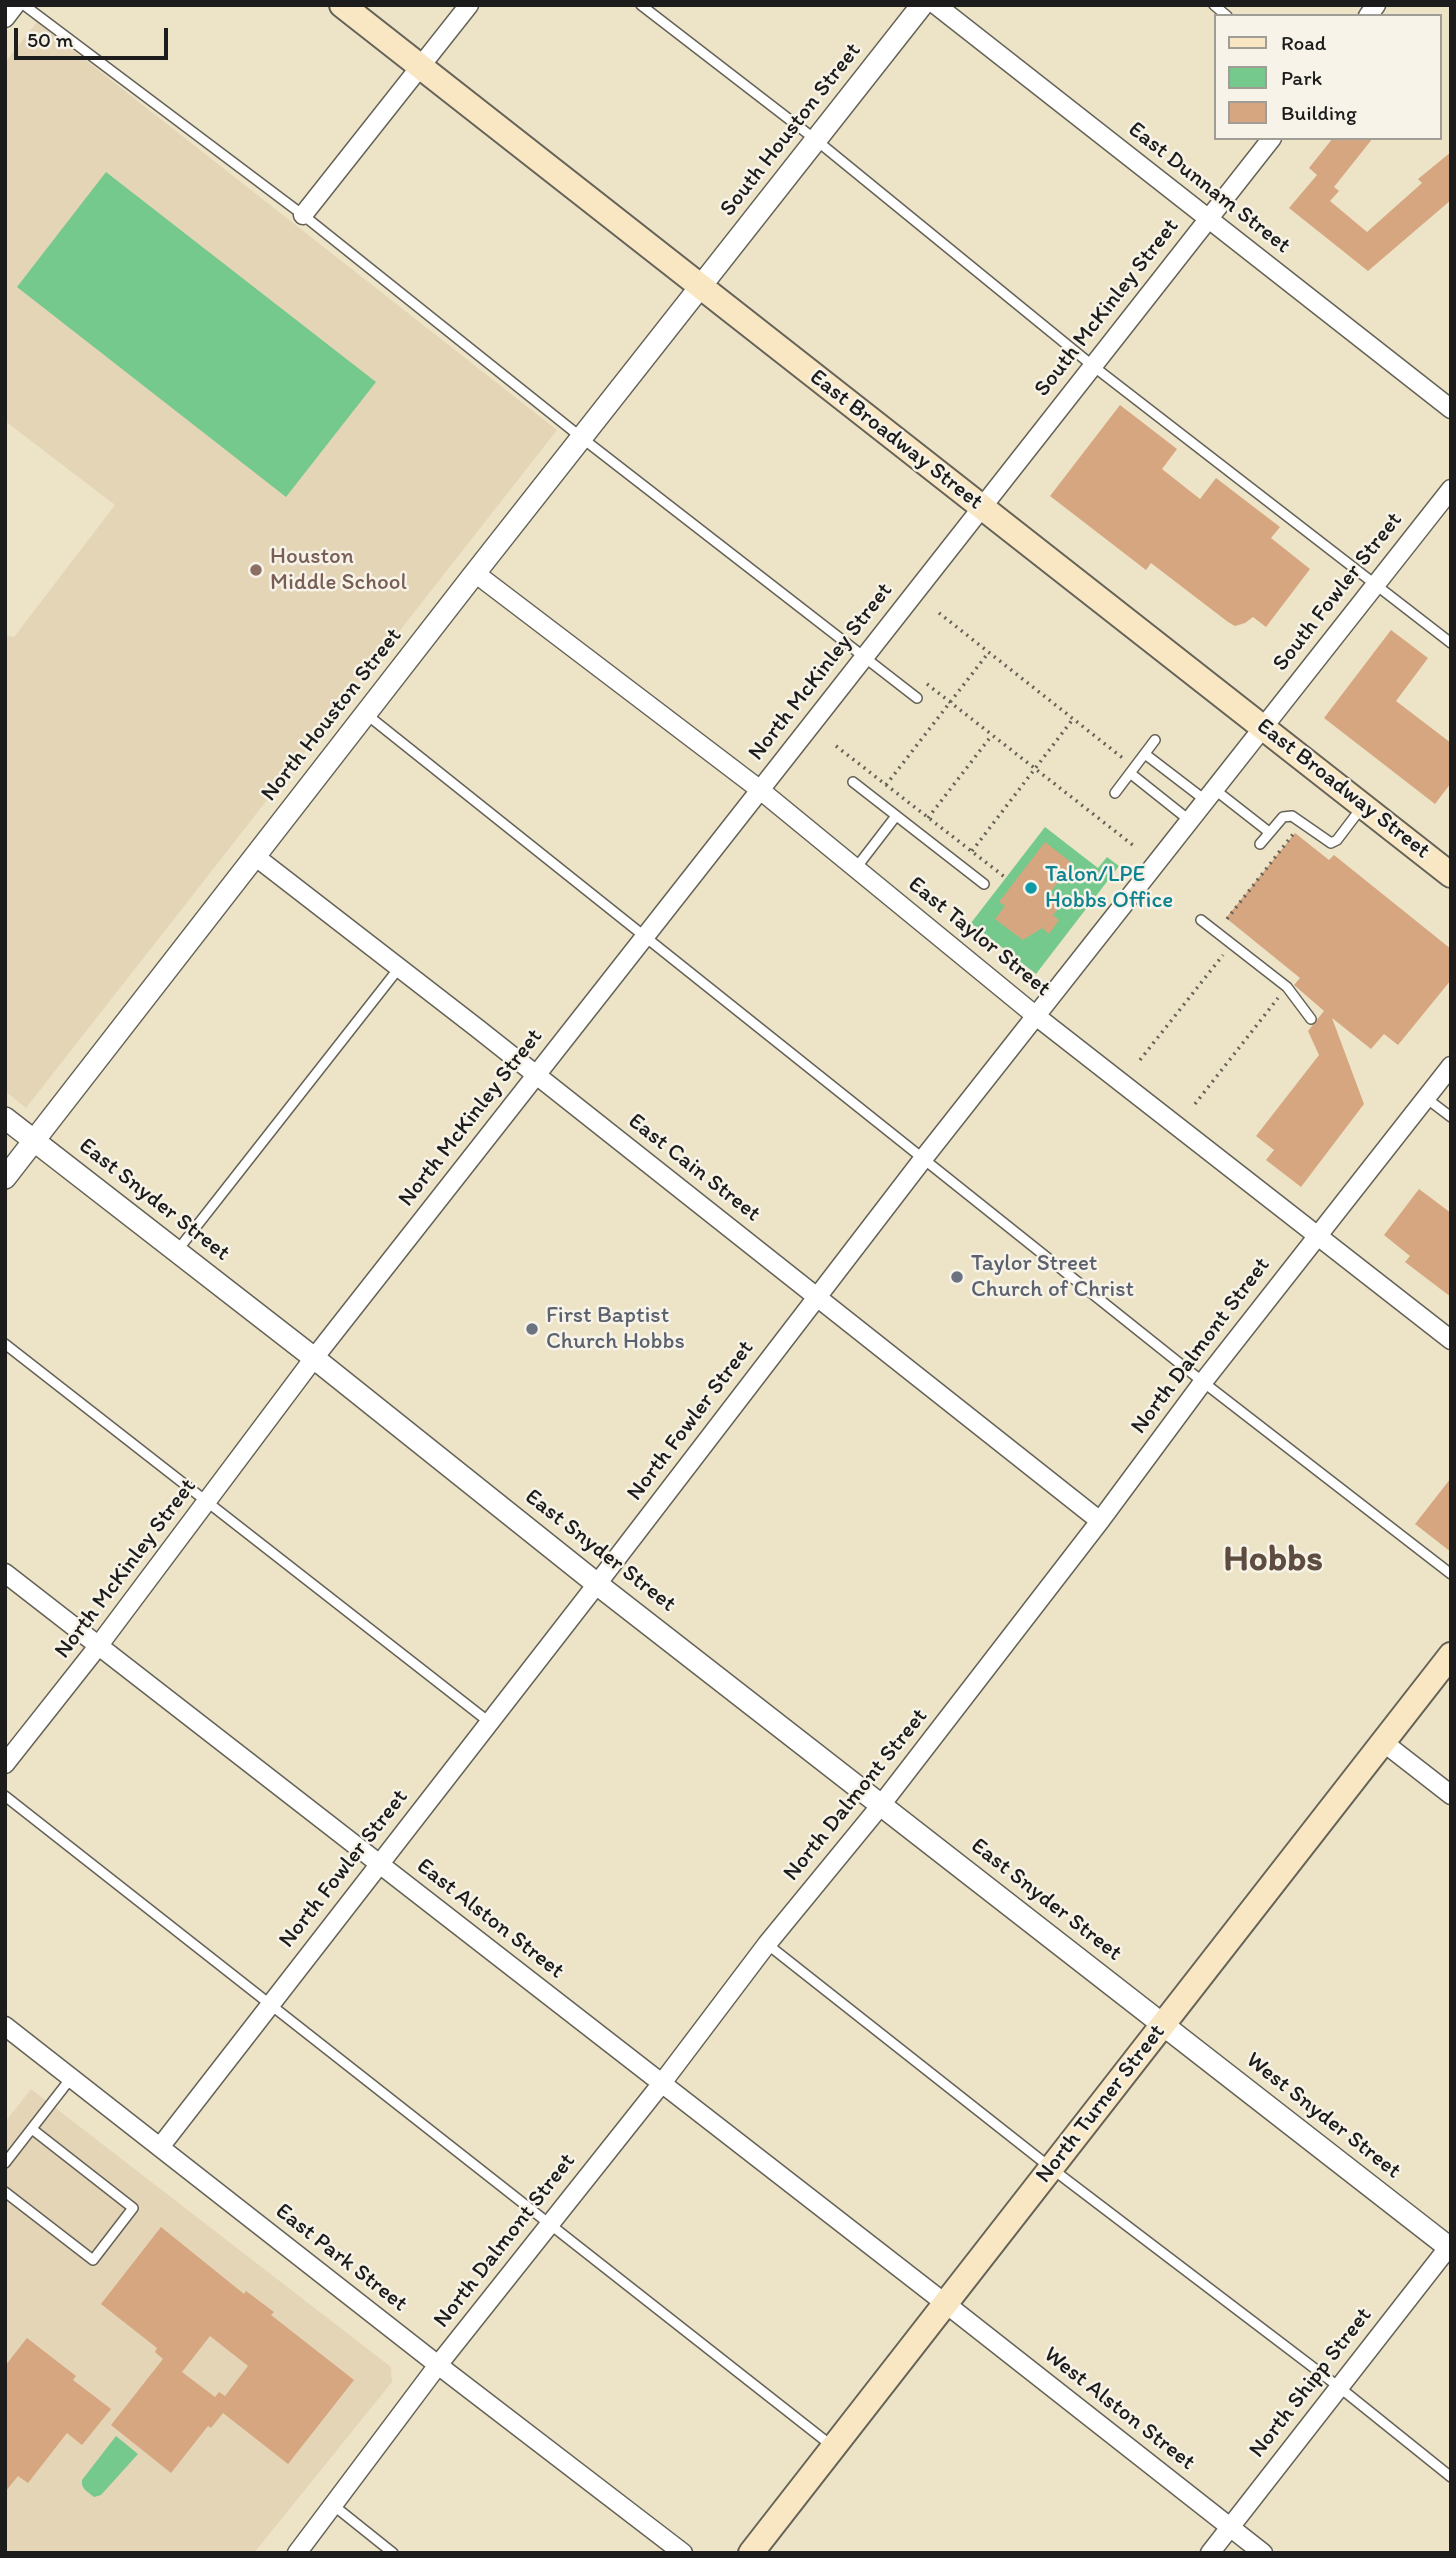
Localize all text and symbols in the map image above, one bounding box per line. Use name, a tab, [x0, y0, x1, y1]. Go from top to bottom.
scale bar	[18, 14, 172, 58]
legend	[1214, 14, 1442, 140]
text: 50 m	[27, 27, 73, 52]
text: Road	[1281, 30, 1326, 55]
street label: South Houston Street	[715, 38, 867, 222]
text: Park	[1281, 65, 1322, 90]
text: Building	[1281, 100, 1357, 125]
street label: East Dunnam Street	[1122, 116, 1296, 260]
street label: South McKinley Street	[1029, 213, 1185, 403]
street label: East Broadway Street	[804, 364, 988, 516]
street label: South Fowler Street	[1267, 507, 1409, 677]
place label: Houston Middle School	[270, 543, 407, 597]
marker: Houston Middle School	[248, 562, 264, 578]
street label: North McKinley Street	[743, 578, 899, 766]
street label: North Houston Street	[256, 623, 408, 807]
street label: East Broadway Street	[1251, 713, 1435, 865]
place label: Talon/LPE Hobbs Office	[1045, 861, 1173, 915]
street label: East Taylor Street	[902, 871, 1056, 1003]
marker: Talon/LPE Hobbs Office	[1023, 880, 1039, 896]
street label: North McKinley Street	[393, 1024, 549, 1212]
street label: East Cain Street	[622, 1108, 766, 1228]
street label: East Snyder Street	[73, 1132, 235, 1268]
place label: Taylor Street Church of Christ	[971, 1250, 1134, 1304]
street label: North Dalmont Street	[1126, 1252, 1276, 1440]
marker: Taylor Street Church of Christ	[949, 1269, 965, 1285]
place label: First Baptist Church Hobbs	[546, 1302, 685, 1356]
marker: First Baptist Church Hobbs	[524, 1321, 540, 1337]
street label: North Fowler Street	[622, 1335, 760, 1507]
street label: North McKinley Street	[49, 1474, 203, 1664]
street label: East Snyder Street	[519, 1483, 681, 1619]
district label: Hobbs	[1223, 1539, 1323, 1583]
street label: North Dalmont Street	[778, 1703, 934, 1887]
street label: North Fowler Street	[274, 1784, 414, 1954]
street label: East Snyder Street	[965, 1832, 1127, 1968]
street label: East Alston Street	[411, 1853, 569, 1985]
street label: North Turner Street	[1030, 2019, 1172, 2189]
street label: West Snyder Street	[1240, 2047, 1406, 2185]
street label: North Dalmont Street	[428, 2148, 582, 2334]
street label: East Park Street	[270, 2198, 412, 2318]
street label: North Shipp Street	[1244, 2302, 1378, 2464]
street label: West Alston Street	[1038, 2341, 1200, 2477]

